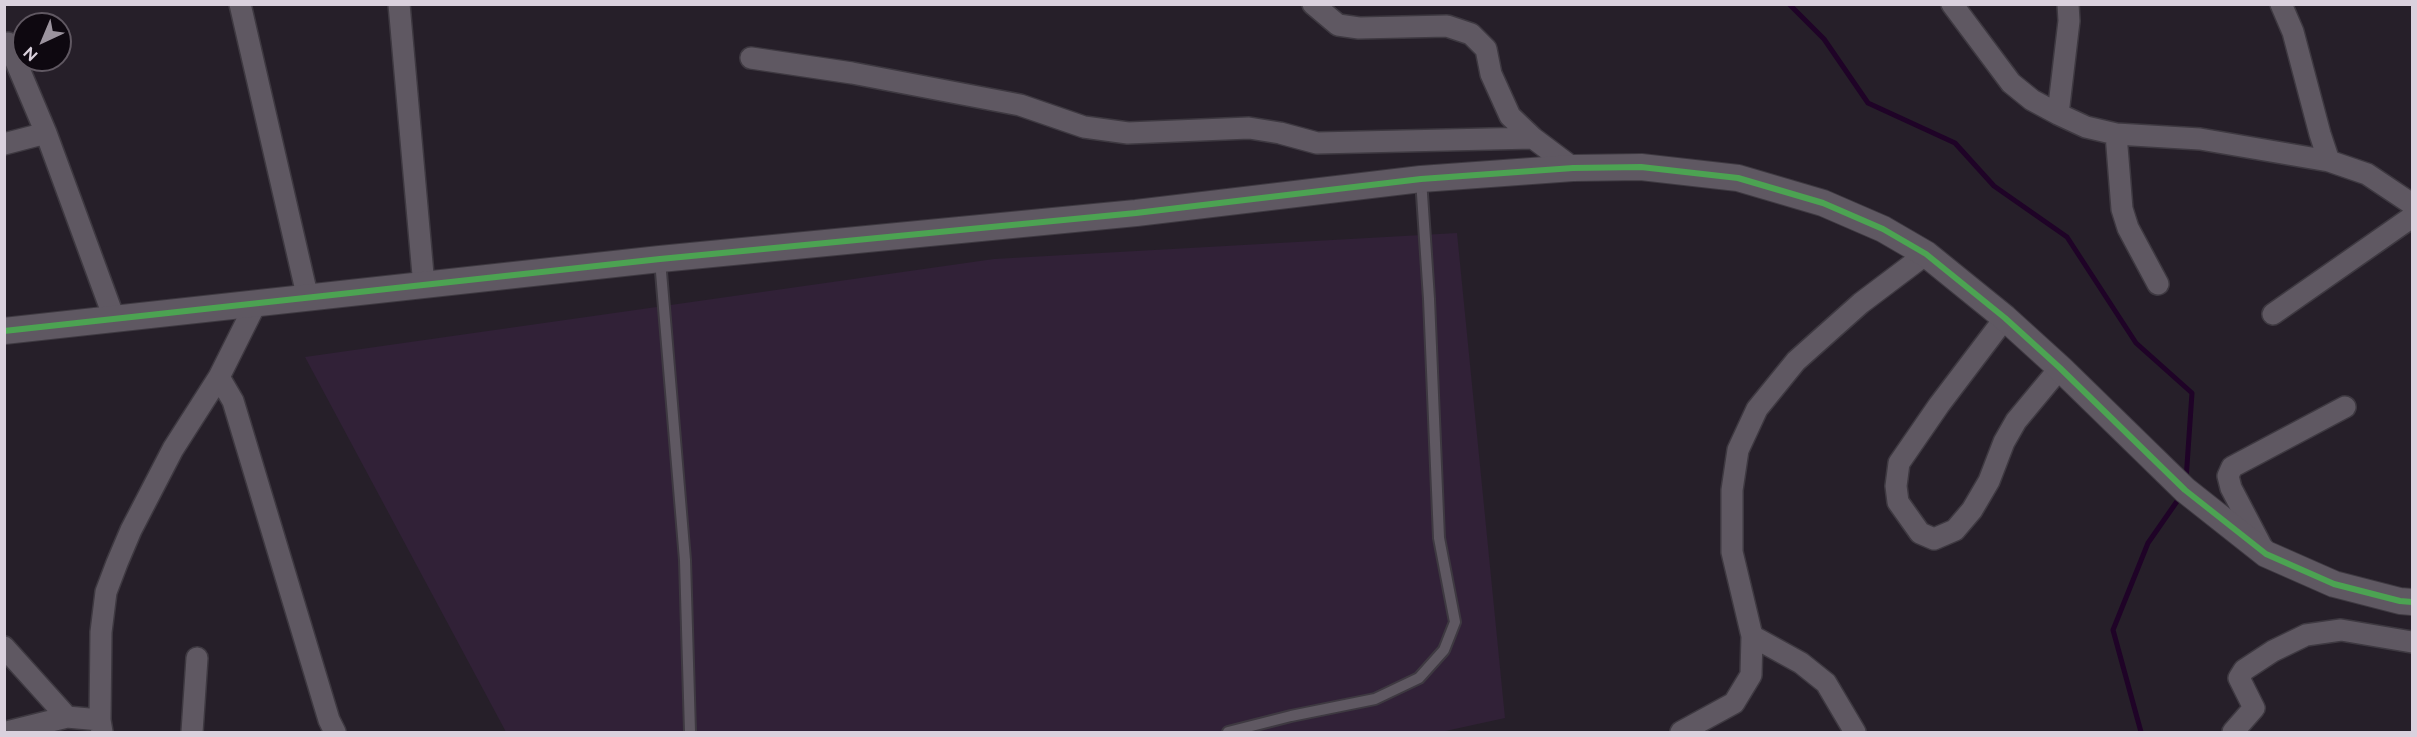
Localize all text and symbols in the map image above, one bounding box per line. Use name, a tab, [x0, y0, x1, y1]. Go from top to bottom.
north arrow	[12, 12, 72, 72]
text: N	[20, 43, 42, 65]

